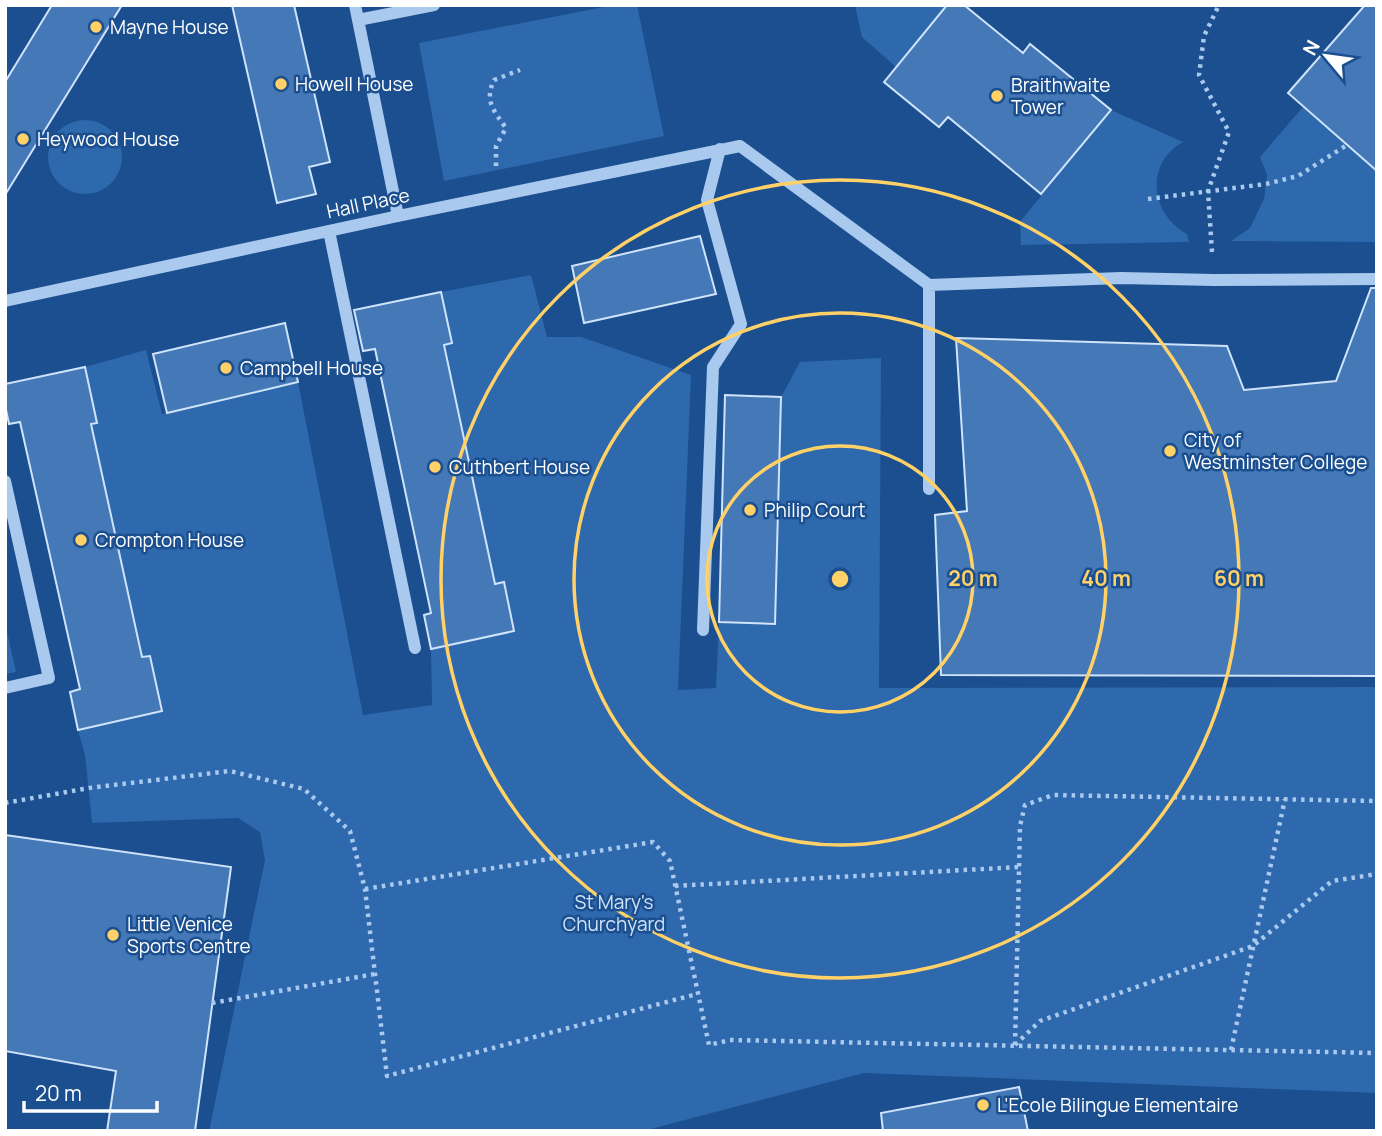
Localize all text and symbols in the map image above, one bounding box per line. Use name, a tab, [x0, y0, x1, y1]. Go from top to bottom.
place label: Mayne House	[110, 14, 229, 40]
marker: Mayne House	[88, 19, 104, 35]
north arrow	[1291, 21, 1361, 91]
text: N	[1296, 35, 1326, 60]
place label: Howell House	[295, 71, 413, 97]
place label: Braithwaite Tower	[1011, 72, 1110, 120]
marker: Howell House	[273, 76, 289, 92]
marker: Braithwaite Tower	[989, 88, 1005, 104]
place label: Heywood House	[37, 126, 179, 152]
marker: Heywood House	[15, 131, 31, 147]
street label: Hall Place	[324, 182, 412, 224]
place label: Campbell House	[240, 355, 383, 381]
marker: Campbell House	[218, 360, 234, 376]
place label: City of Westminster College	[1184, 427, 1367, 475]
marker: City of Westminster College	[1162, 443, 1178, 459]
place label: Cuthbert House	[449, 454, 590, 480]
marker: Cuthbert House	[427, 459, 443, 475]
place label: Philip Court	[764, 497, 866, 523]
marker: Philip Court	[742, 502, 758, 518]
place label: Crompton House	[95, 527, 244, 553]
marker: Crompton House	[73, 532, 89, 548]
text: 20 m	[948, 564, 998, 592]
text: 40 m	[1081, 564, 1131, 592]
text: 60 m	[1214, 564, 1264, 592]
centre of rings	[828, 567, 852, 591]
park label: St Mary's Churchyard	[563, 889, 665, 937]
place label: Little Venice Sports Centre	[127, 911, 251, 959]
marker: Little Venice Sports Centre	[105, 927, 121, 943]
scale bar	[24, 1070, 158, 1114]
text: 20 m	[35, 1079, 82, 1107]
place label: L'Ecole Bilingue Elementaire	[997, 1092, 1238, 1118]
marker: L'Ecole Bilingue Elementaire	[975, 1097, 991, 1113]

